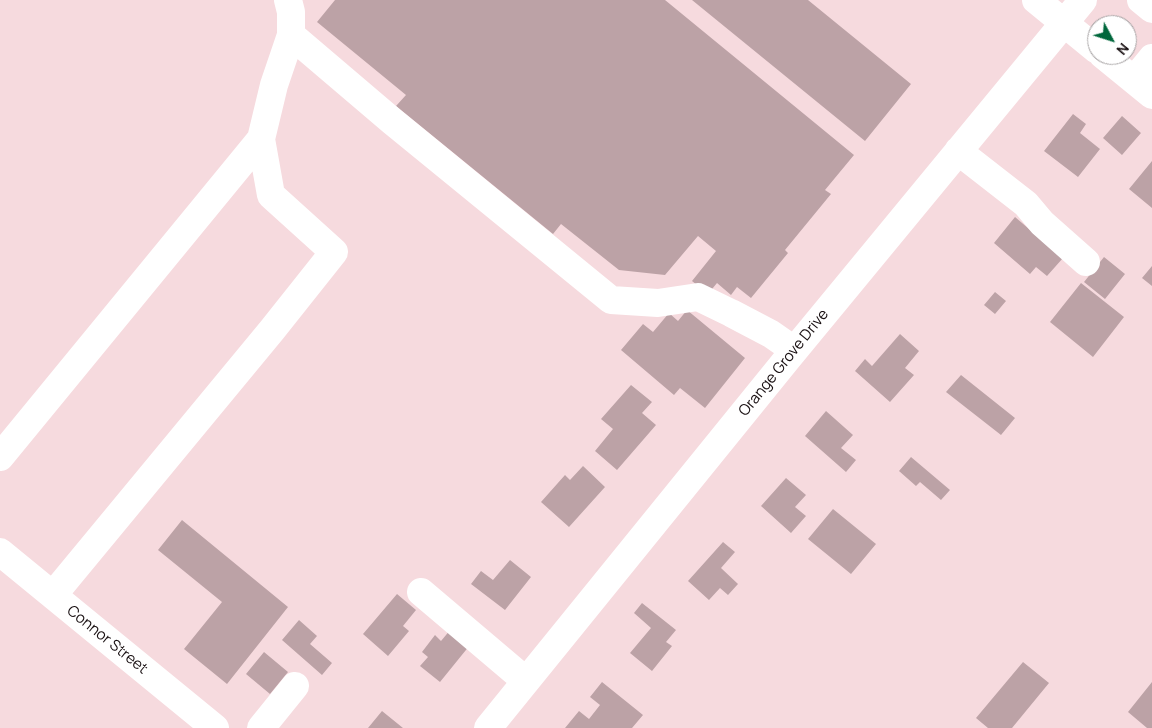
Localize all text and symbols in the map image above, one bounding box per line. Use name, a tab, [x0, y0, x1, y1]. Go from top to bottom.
north arrow	[1087, 15, 1137, 65]
text: N	[1113, 39, 1134, 59]
street label: Orange Grove Drive	[735, 306, 833, 420]
street label: Connor Street	[63, 602, 151, 678]

